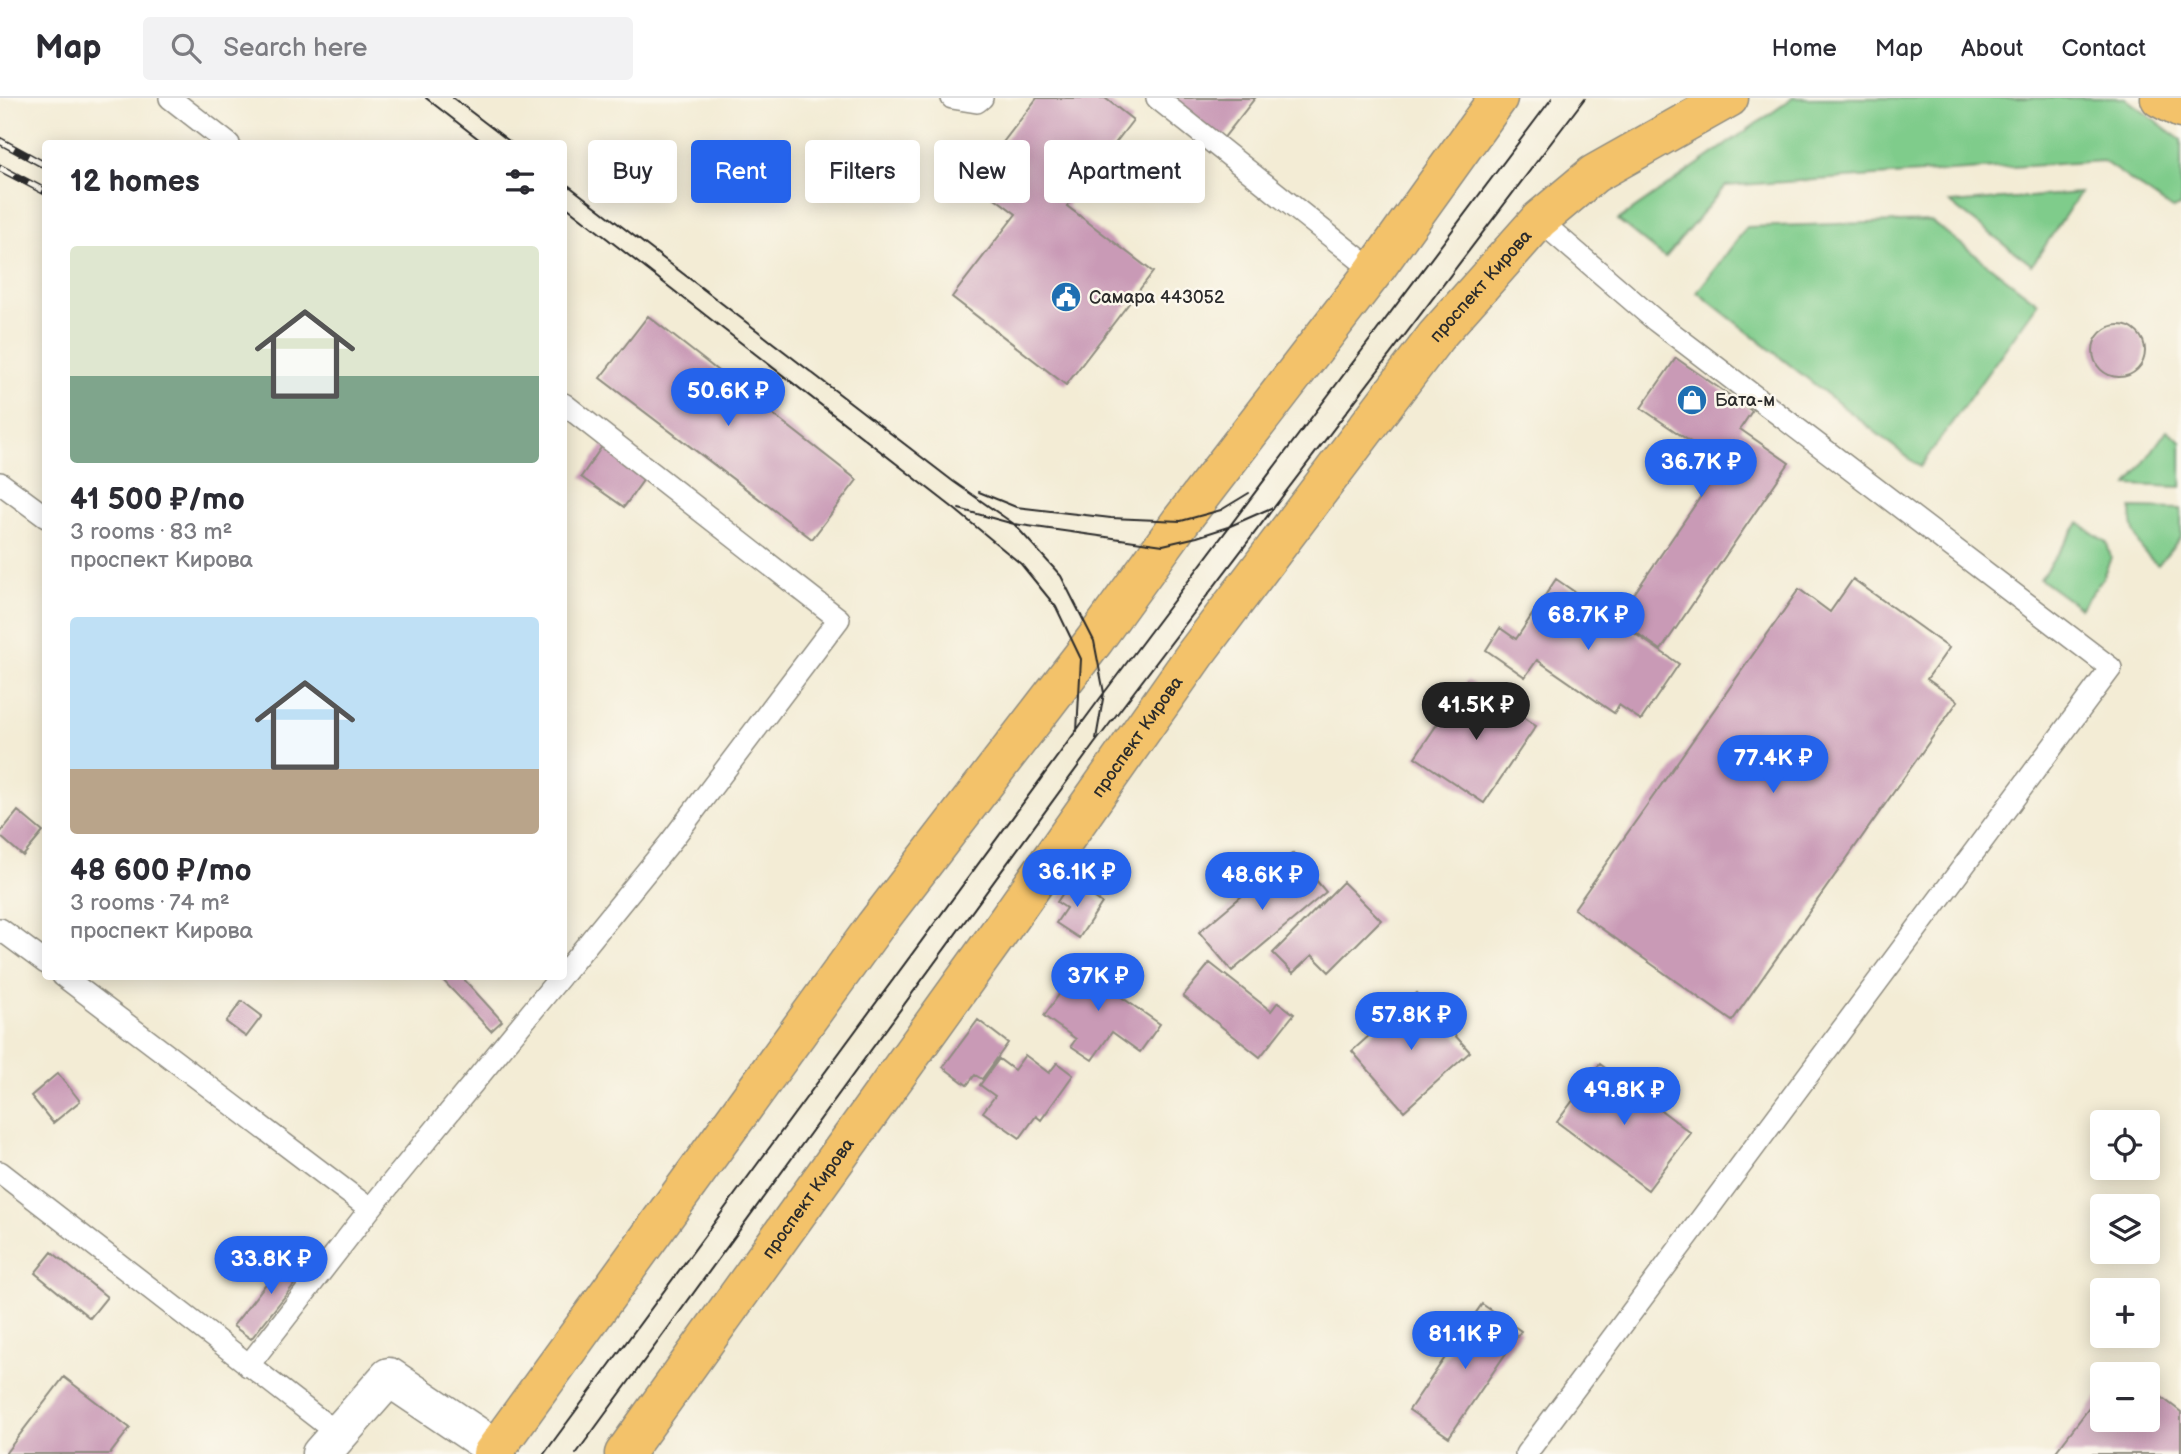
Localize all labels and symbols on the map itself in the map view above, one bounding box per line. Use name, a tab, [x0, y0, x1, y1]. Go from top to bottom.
street label: проспект Кирова	[1425, 225, 1536, 346]
public building icon: Самара 443052	[1049, 280, 1083, 314]
place label: Самара 443052	[1089, 287, 1225, 308]
pin: 50.6K ₽	[663, 368, 793, 428]
shop icon: Бата-м	[1675, 383, 1709, 417]
place label: Бата-м	[1715, 390, 1775, 411]
pin: 36.7K ₽	[1636, 440, 1766, 499]
pin: 68.7K ₽	[1523, 592, 1653, 652]
street label: проспект Кирова	[1087, 672, 1187, 801]
pin: 41.5K ₽	[1411, 682, 1541, 742]
pin: 77.4K ₽	[1708, 736, 1838, 795]
pin: 36.1K ₽	[1012, 850, 1142, 909]
pin: 48.6K ₽	[1197, 852, 1327, 912]
pin: 37K ₽	[1049, 954, 1147, 1013]
pin: 57.8K ₽	[1346, 992, 1476, 1052]
pin: 49.8K ₽	[1559, 1068, 1689, 1127]
street label: проспект Кирова	[758, 1134, 859, 1263]
pin: 33.8K ₽	[206, 1236, 336, 1296]
pin: 81.1K ₽	[1400, 1312, 1530, 1371]

